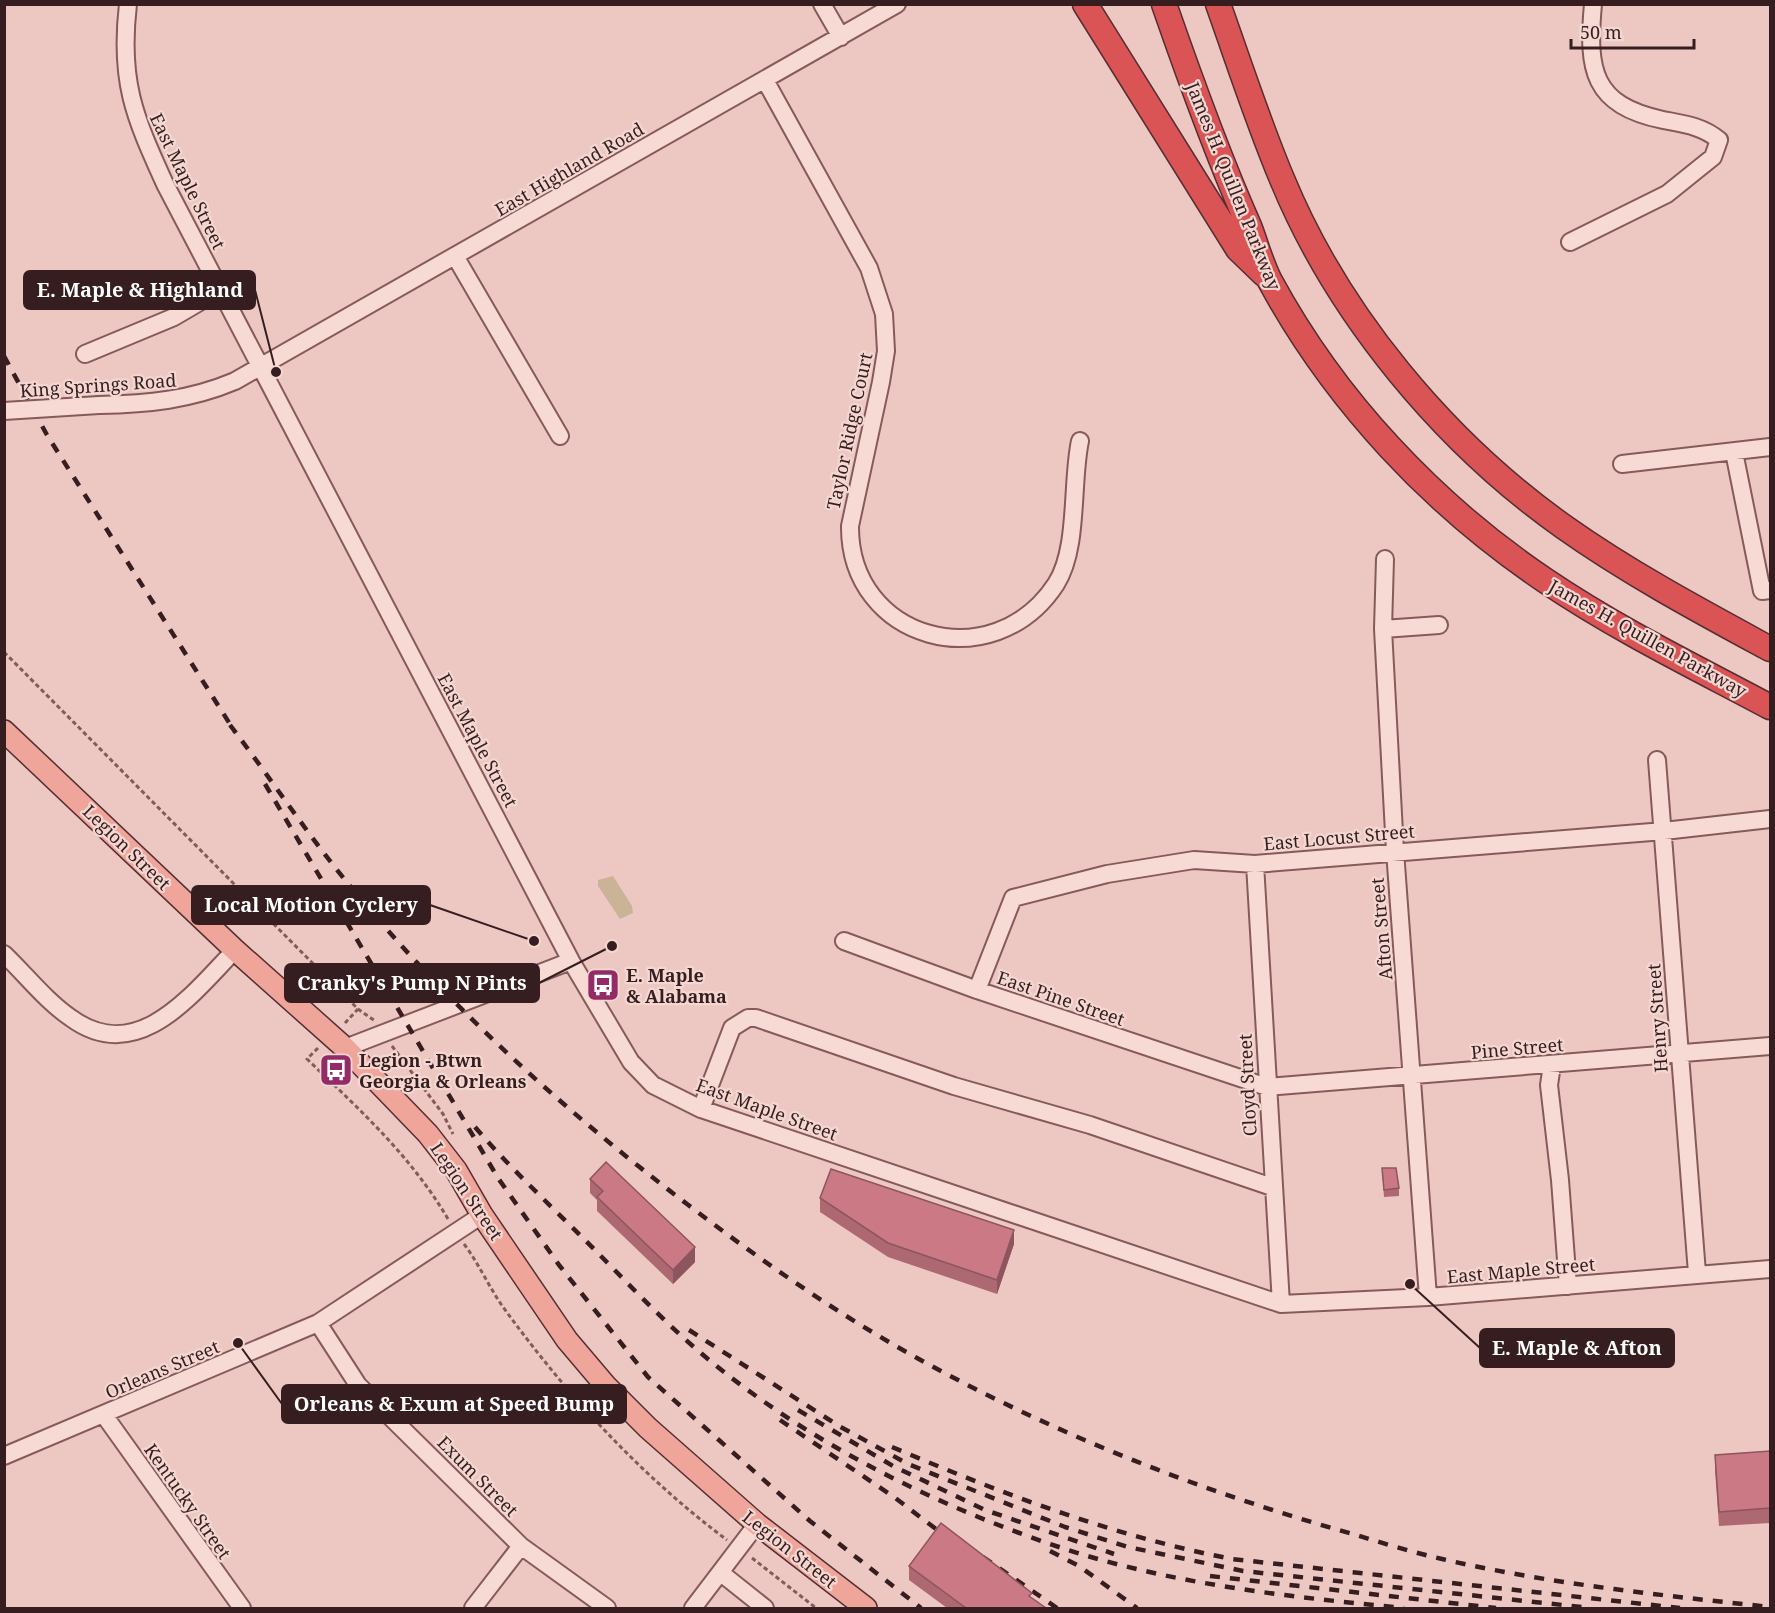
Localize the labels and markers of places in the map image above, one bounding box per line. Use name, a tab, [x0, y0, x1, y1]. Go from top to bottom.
callout: E. Maple & Highland	[24, 271, 255, 309]
callout: Local Motion Cyclery	[192, 886, 430, 924]
place label: E. Maple & Alabama	[626, 963, 727, 1008]
callout: Cranky's Pump N Pints	[285, 964, 539, 1002]
bus stop icon: E. Maple & Alabama	[585, 967, 621, 1003]
place label: Legion - Btwn Georgia & Orleans	[359, 1048, 527, 1093]
bus stop icon: Legion - Btwn Georgia & Orleans	[318, 1052, 354, 1088]
callout: E. Maple & Afton	[1480, 1329, 1674, 1367]
callout: Orleans & Exum at Speed Bump	[282, 1385, 626, 1423]

